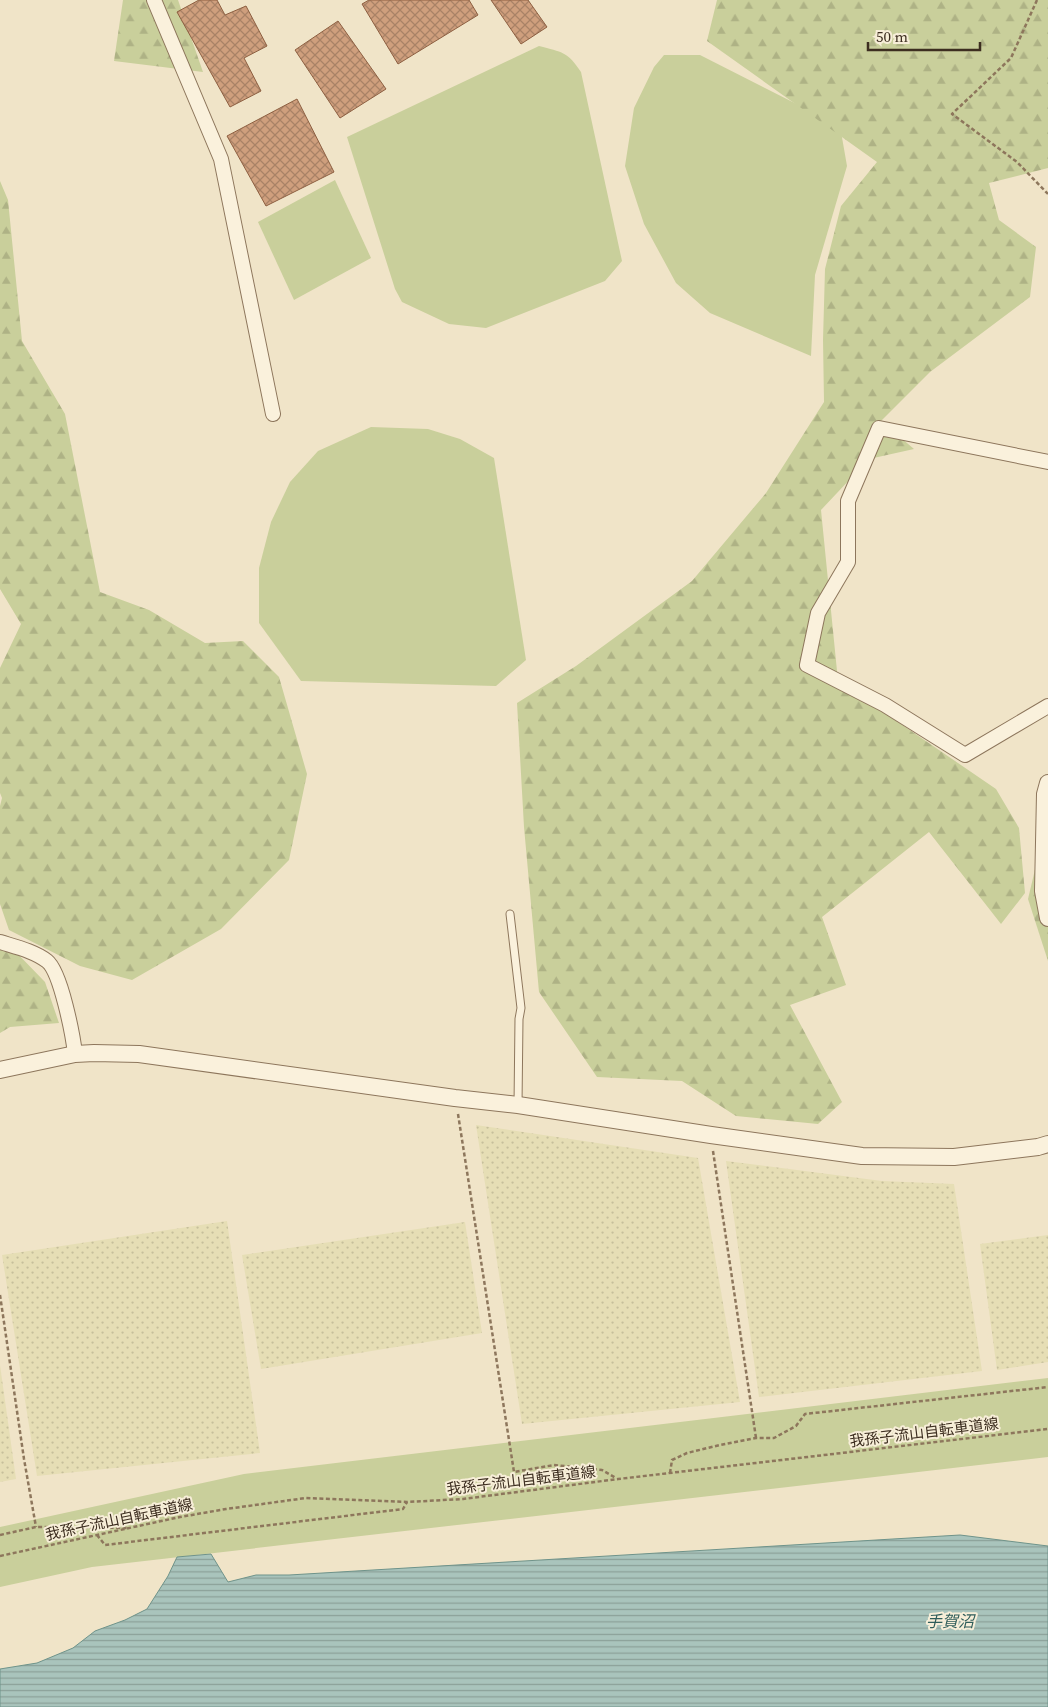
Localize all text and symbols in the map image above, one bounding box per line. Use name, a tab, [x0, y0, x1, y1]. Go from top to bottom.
scale bar	[868, 20, 980, 52]
text: 50 m	[876, 26, 908, 47]
street label: 我孫子流山自転車道線	[848, 1412, 1000, 1452]
street label: 我孫子流山自転車道線	[445, 1460, 597, 1500]
street label: 我孫子流山自転車道線	[43, 1493, 195, 1545]
water label: 手賀沼	[926, 1610, 976, 1632]

